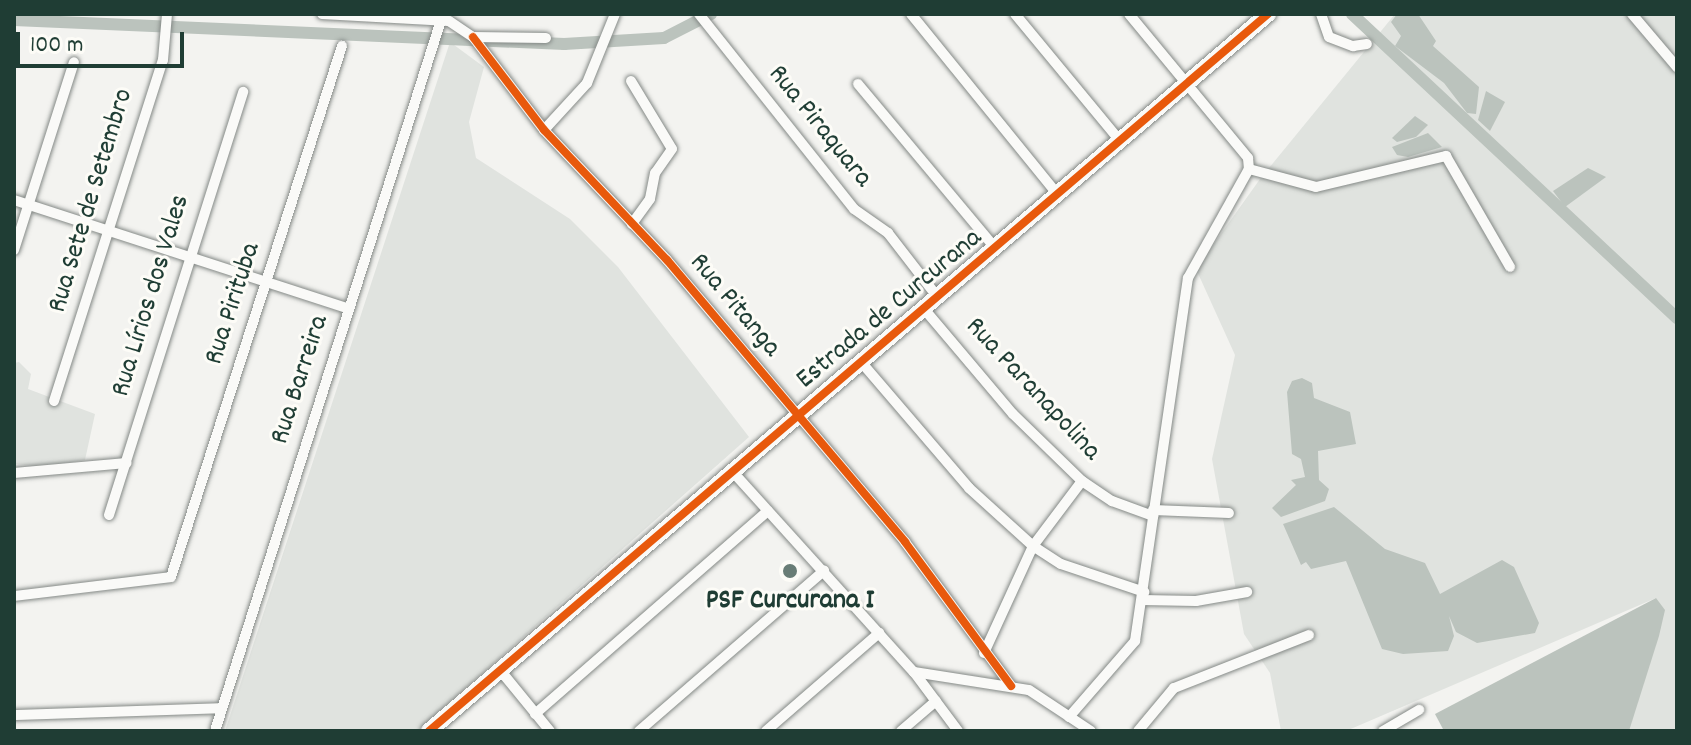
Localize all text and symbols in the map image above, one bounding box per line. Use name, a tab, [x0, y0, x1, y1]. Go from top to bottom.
scale bar	[20, 16, 188, 66]
text: 100 m	[30, 29, 83, 63]
street label: Rua Piraquara	[759, 59, 879, 195]
street label: Rua Sete de Setembro	[42, 85, 142, 317]
street label: Rua Lírios dos Vales	[105, 191, 199, 401]
street label: Estrada de Curcurana	[790, 223, 990, 397]
street label: Rua Pirituba	[199, 239, 269, 369]
street label: Rua Pitanga	[681, 247, 787, 365]
street label: Rua Barreira	[264, 311, 338, 449]
street label: Rua Paranapolina	[957, 311, 1107, 469]
marker: PSF Curcurana I	[779, 560, 801, 582]
place label: PSF Curcurana I	[706, 585, 874, 619]

